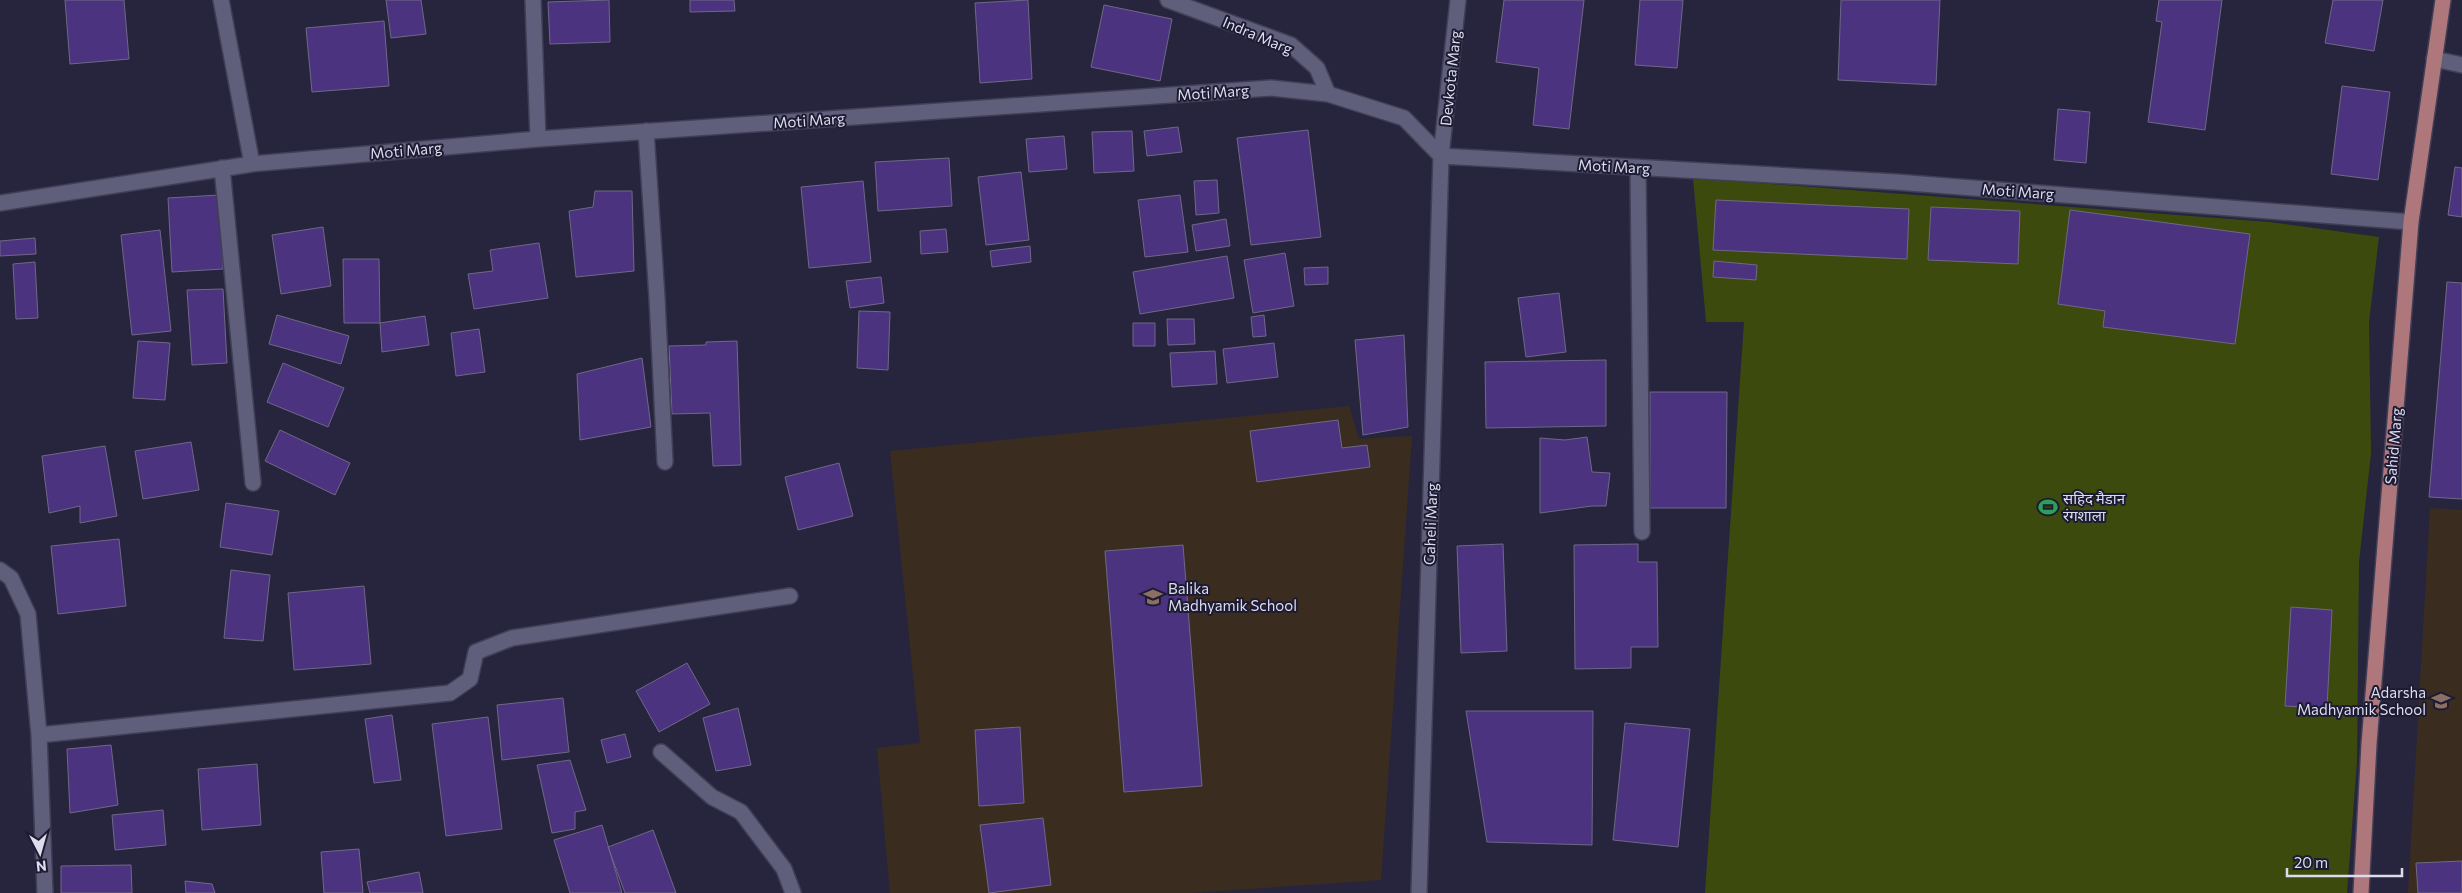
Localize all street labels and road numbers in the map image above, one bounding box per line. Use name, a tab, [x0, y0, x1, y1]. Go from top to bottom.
street label: Indra Marg	[1220, 12, 1296, 58]
street label: Devkota Marg	[1436, 29, 1464, 127]
street label: Moti Marg	[1176, 81, 1250, 103]
street label: Moti Marg	[772, 109, 846, 131]
street label: Moti Marg	[369, 138, 443, 162]
street label: Moti Marg	[1577, 155, 1651, 177]
street label: Moti Marg	[1981, 180, 2055, 202]
street label: Sahid Marg	[2381, 407, 2405, 485]
street label: Gaheli Marg	[1420, 483, 1440, 565]

